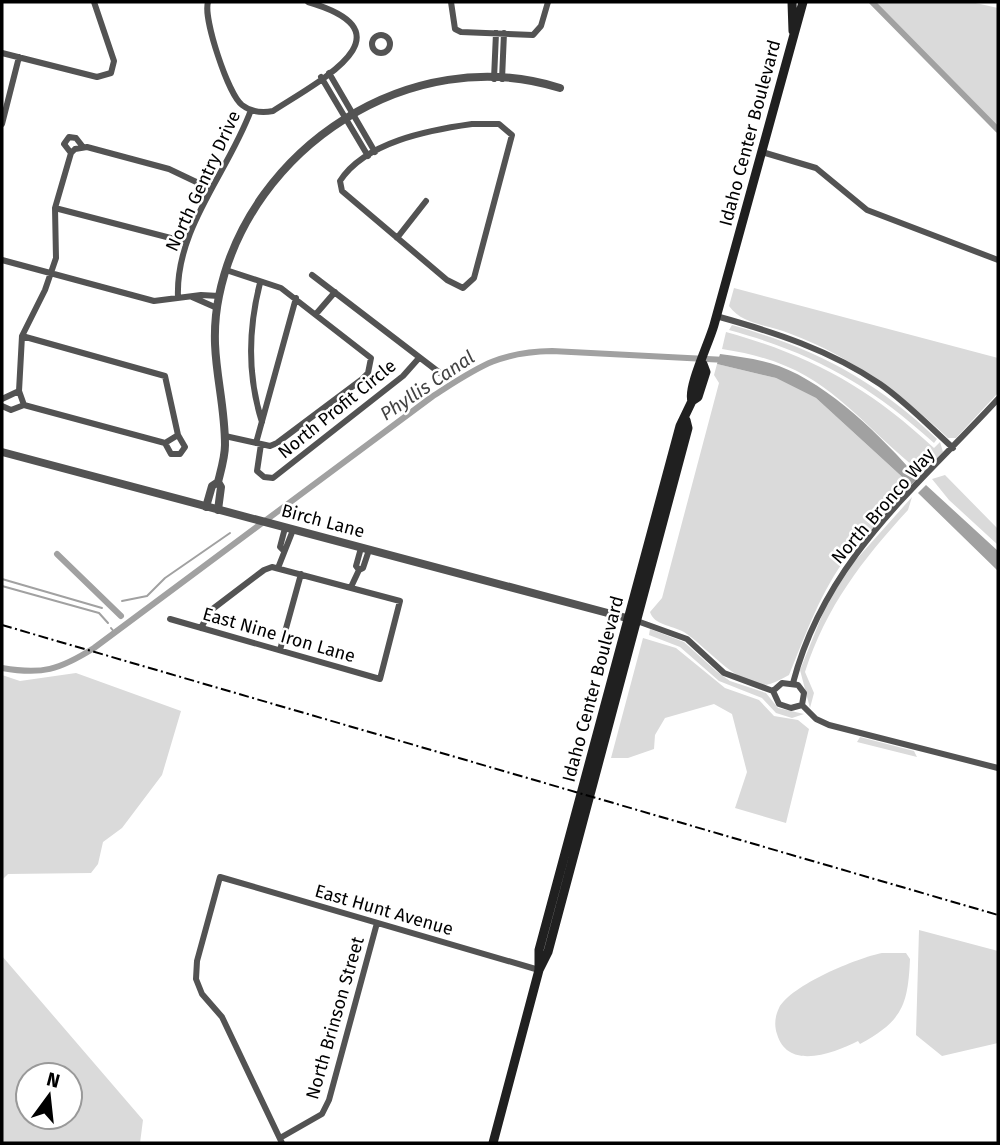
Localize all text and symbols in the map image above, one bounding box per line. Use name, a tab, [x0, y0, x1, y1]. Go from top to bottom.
street label: Idaho Center Boulevard	[715, 37, 785, 229]
street label: North Gentry Drive	[161, 107, 245, 255]
water label: Phyllis Canal	[376, 345, 479, 425]
street label: North Profit Circle	[274, 355, 400, 463]
street label: North Bronco Way	[827, 444, 939, 568]
street label: Birch Lane	[279, 499, 367, 543]
street label: Idaho Center Boulevard	[558, 593, 628, 785]
street label: East Nine Iron Lane	[200, 603, 358, 667]
street label: East Hunt Avenue	[312, 880, 456, 940]
street label: North Brinson Street	[301, 934, 369, 1102]
north arrow	[14, 1061, 84, 1131]
text: N	[44, 1067, 62, 1093]

